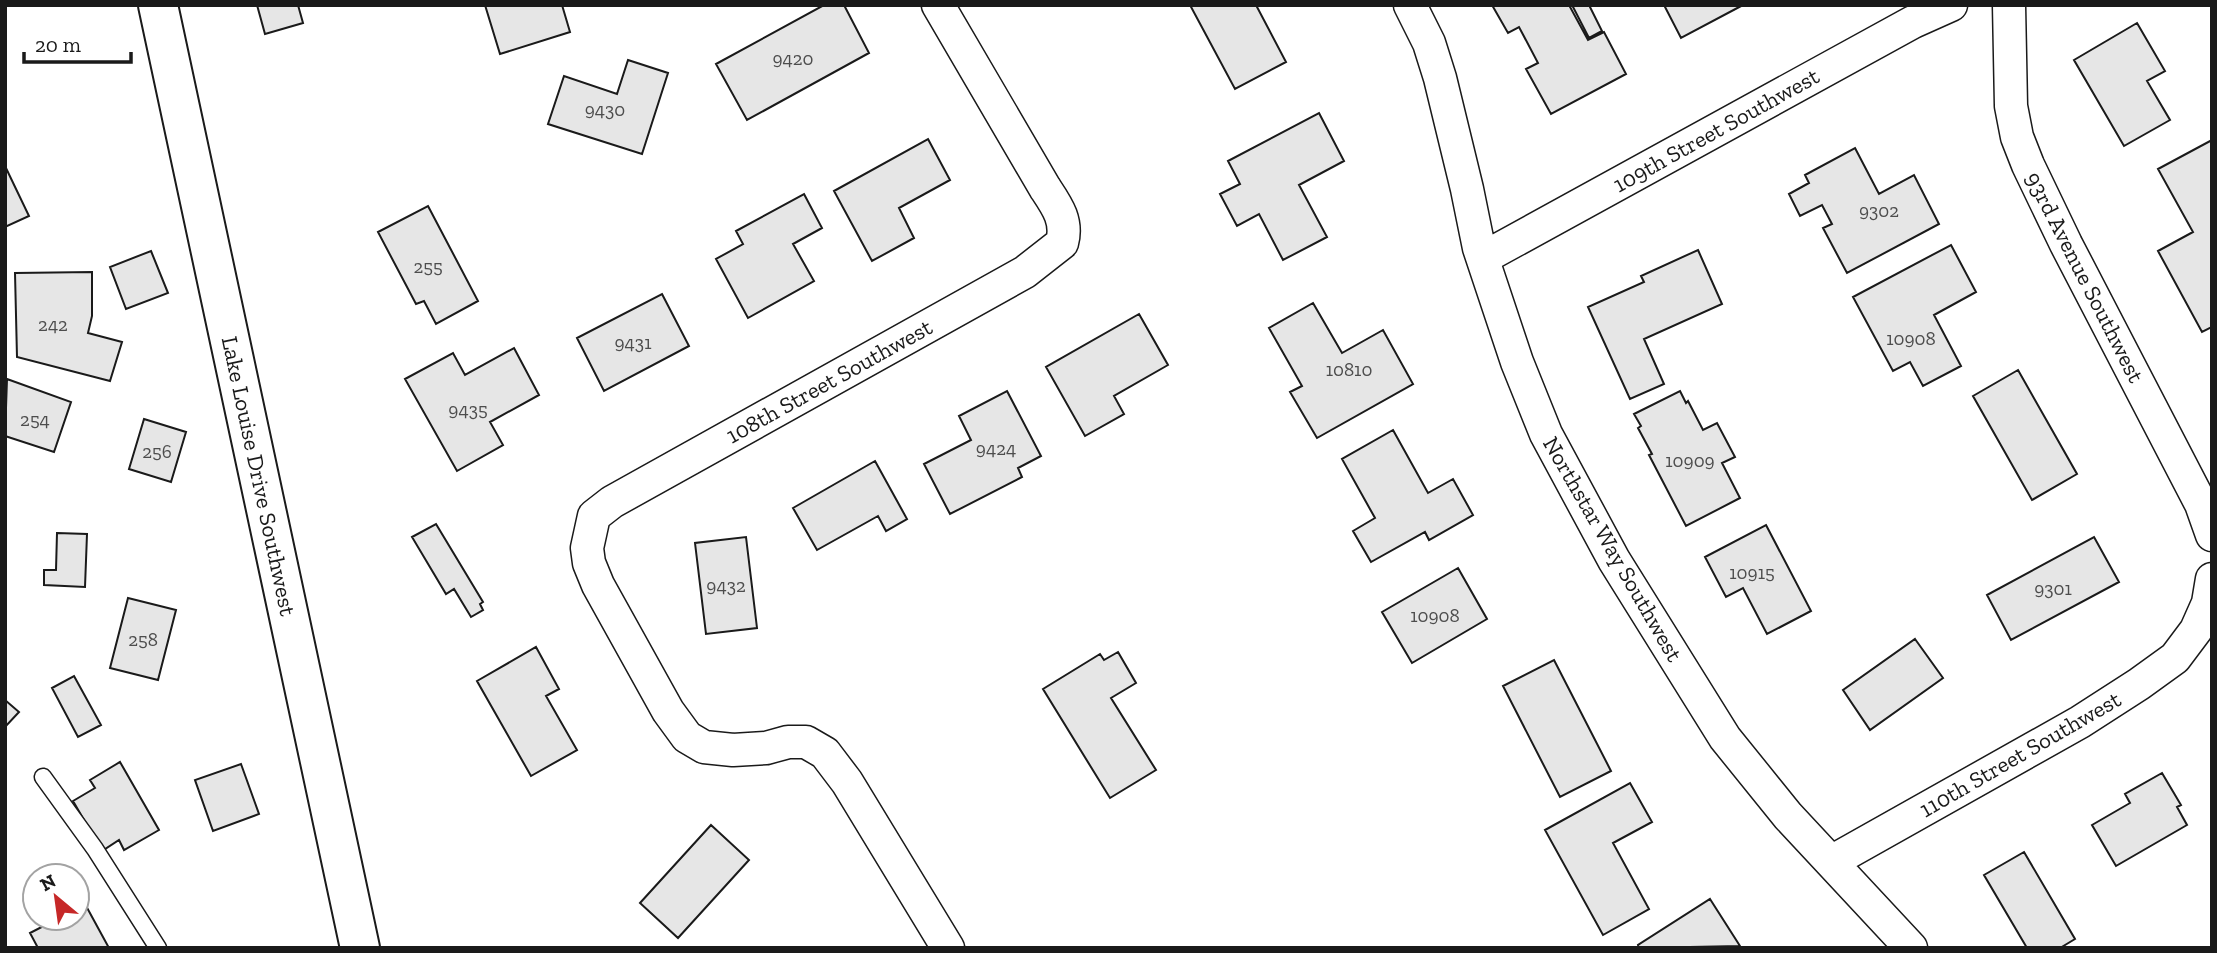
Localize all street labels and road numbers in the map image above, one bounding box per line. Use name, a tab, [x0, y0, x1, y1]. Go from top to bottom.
street label: 109th Street Southwest	[1608, 61, 1824, 198]
street label: 93rd Avenue Southwest	[2020, 167, 2151, 388]
street label: 108th Street Southwest	[721, 312, 937, 449]
street label: Lake Louise Drive Southwest	[216, 334, 302, 619]
street label: Northstar Way Southwest	[1537, 432, 1689, 667]
street label: 110th Street Southwest	[1914, 685, 2126, 823]

